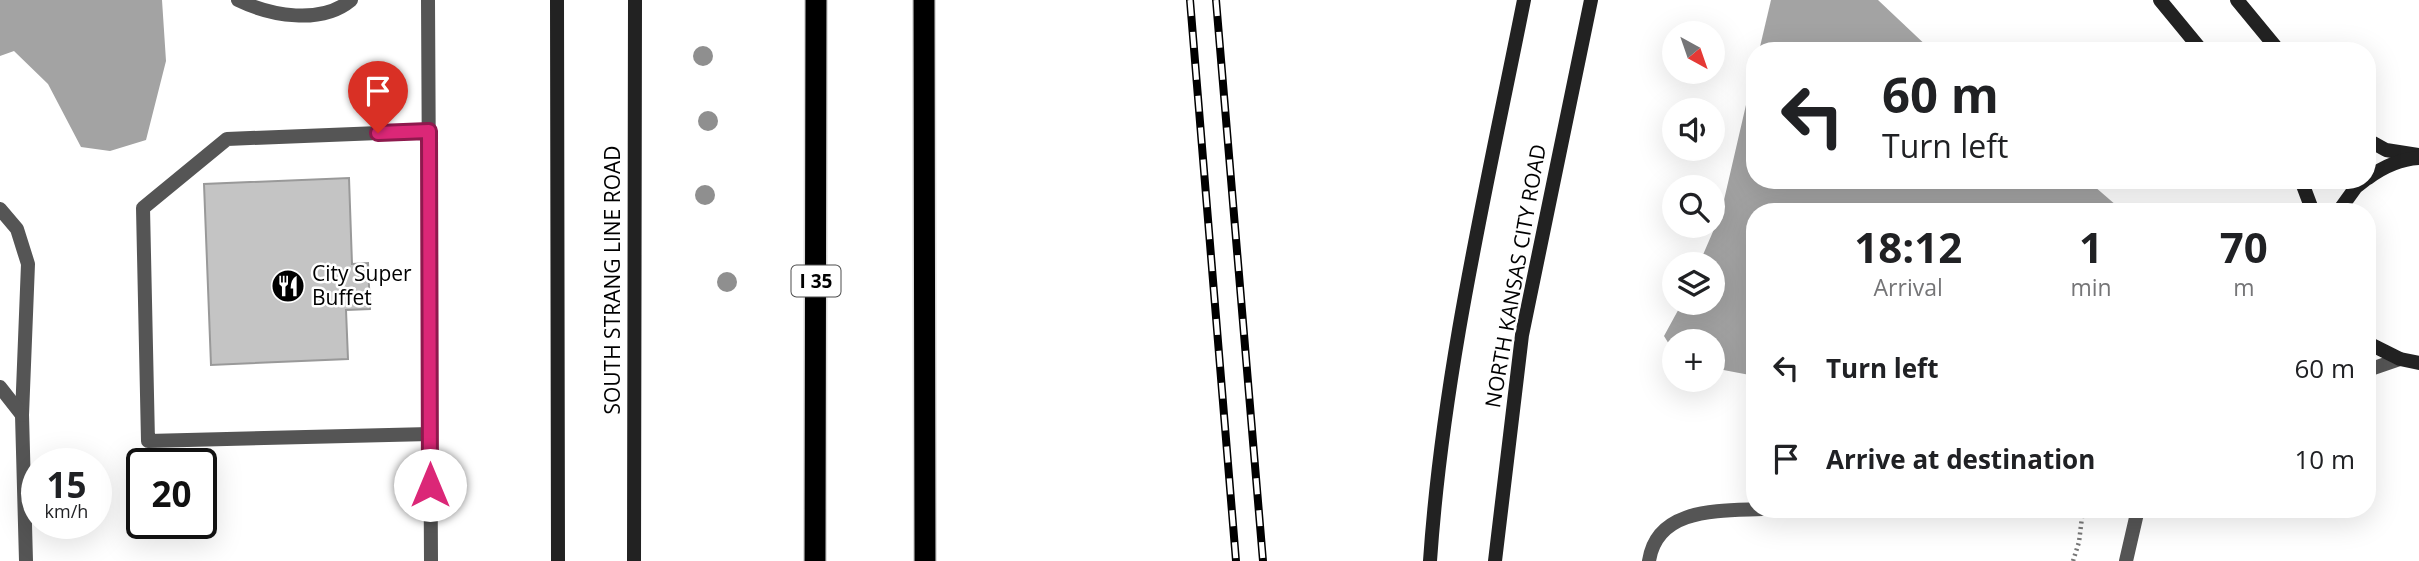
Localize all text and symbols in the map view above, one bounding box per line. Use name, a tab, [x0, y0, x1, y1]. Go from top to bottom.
north arrow	[1662, 21, 1726, 84]
map controls	[1662, 21, 1725, 392]
pin	[348, 61, 408, 133]
text: 60 m	[1882, 61, 1999, 127]
icon: left	[1767, 70, 1858, 161]
icon: arrive	[359, 72, 397, 110]
button: sound	[1662, 98, 1725, 161]
text: Turn left	[1882, 124, 2008, 167]
street label: NORTH KANSAS CITY ROAD	[1478, 142, 1552, 410]
street label: SOUTH STRANG LINE ROAD	[598, 145, 626, 415]
button: search	[1662, 175, 1725, 238]
text: 18:12	[1854, 218, 1962, 275]
text: 1	[2079, 218, 2103, 275]
text: 70	[2220, 218, 2268, 275]
button: layers	[1662, 252, 1725, 315]
place label: City Super Buffet	[312, 259, 412, 311]
road number: I 35	[792, 266, 840, 296]
restaurant icon: City Super Buffet	[269, 267, 307, 305]
text: Arrival	[1874, 271, 1943, 303]
text: min	[2070, 271, 2112, 303]
text: m	[2233, 271, 2254, 303]
button: +	[1662, 329, 1725, 392]
icon: left	[1767, 349, 1805, 387]
text: Turn left	[1826, 350, 1938, 386]
text: 60 m	[2294, 350, 2355, 386]
icon: arrive	[1767, 440, 1805, 478]
text: Arrive at destination	[1826, 441, 2095, 477]
text: 10 m	[2294, 441, 2355, 477]
speed limit sign: 20	[126, 448, 217, 539]
position arrow	[393, 448, 467, 522]
text: 15	[46, 461, 87, 508]
text: km/h	[45, 499, 88, 523]

